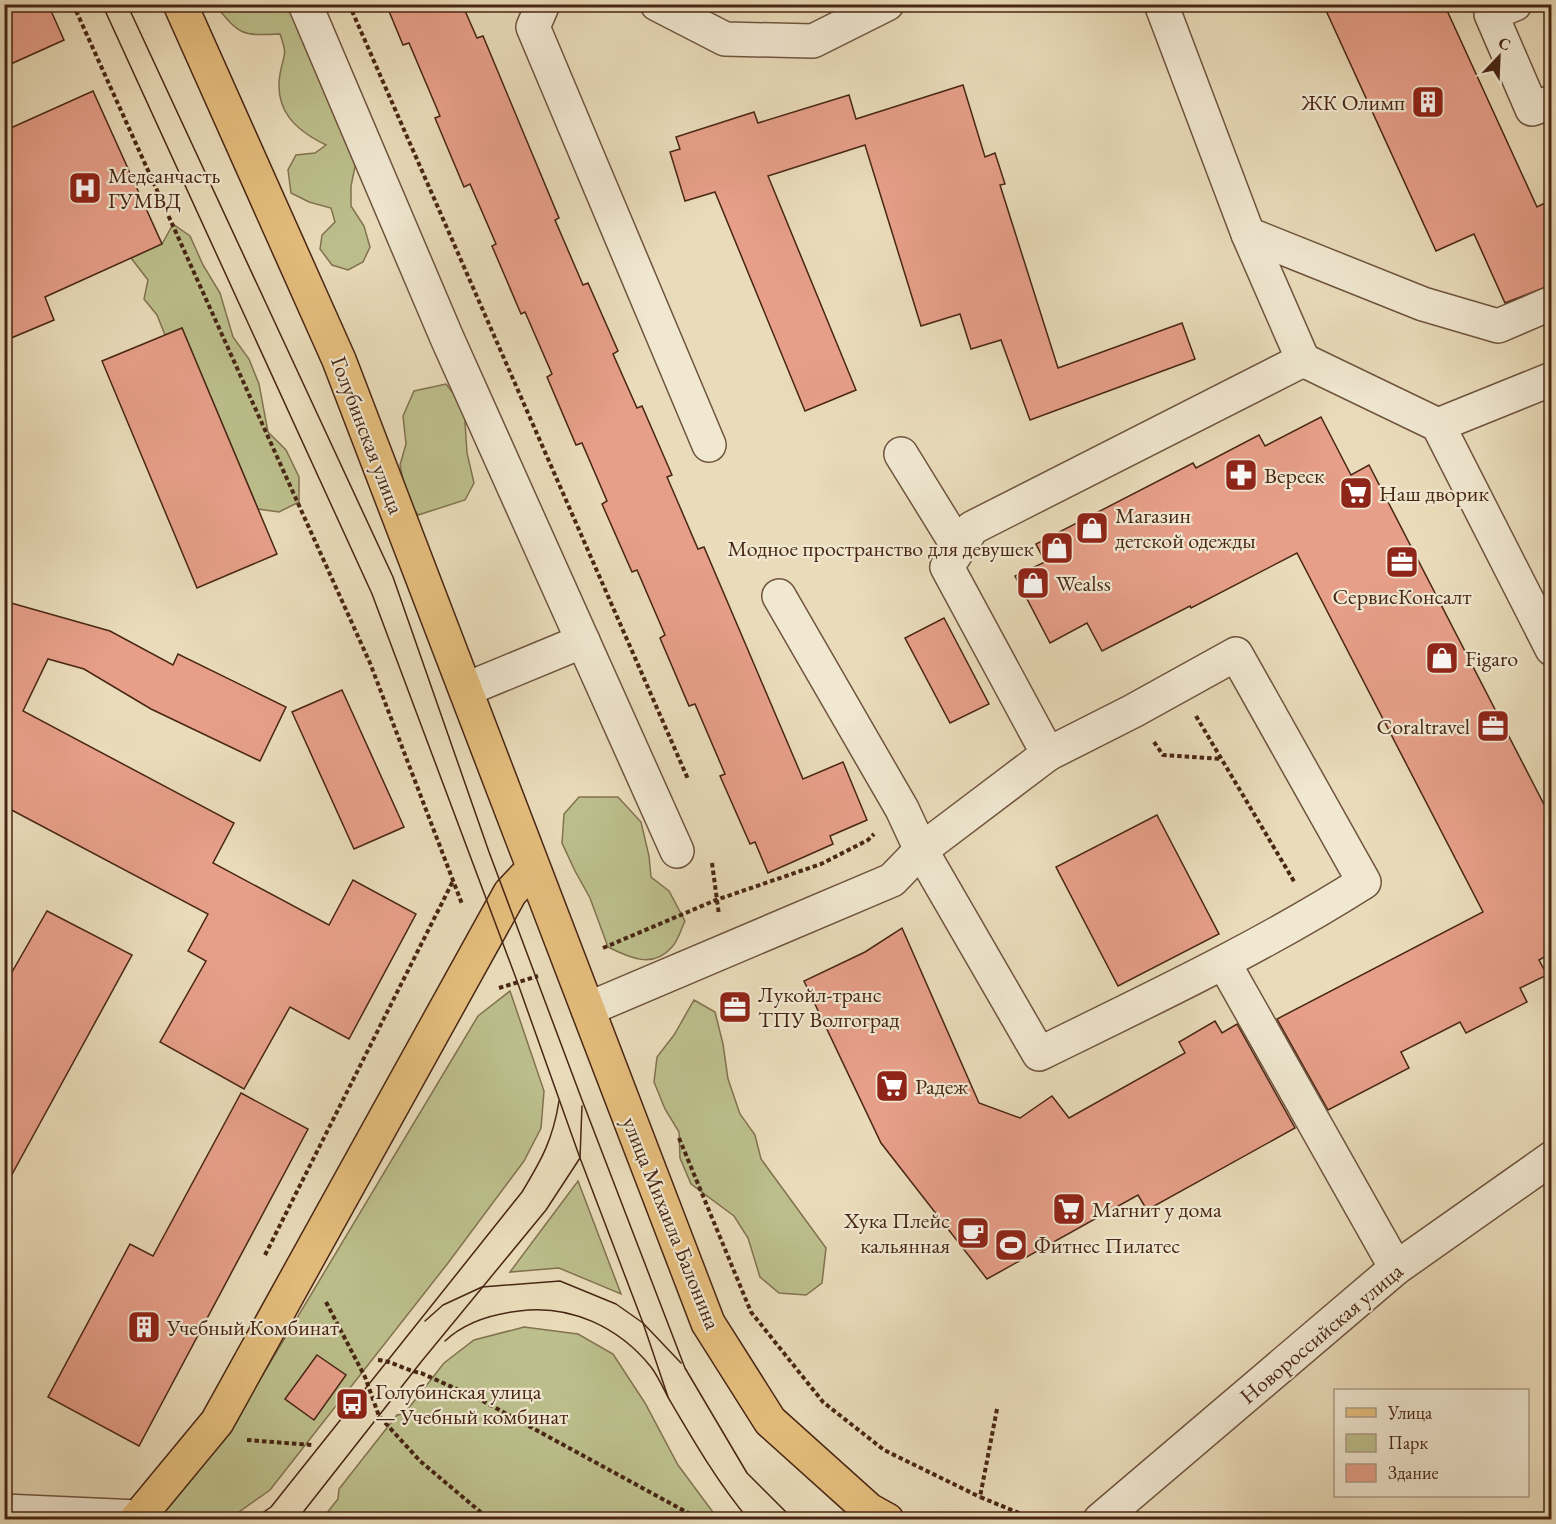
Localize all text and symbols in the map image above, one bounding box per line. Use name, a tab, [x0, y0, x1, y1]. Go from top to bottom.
north arrow	[1469, 27, 1529, 87]
text: С	[1495, 32, 1514, 56]
building icon: ЖК Олимп	[1410, 84, 1446, 120]
place label: ЖК Олимп	[1300, 88, 1405, 117]
place label: Медсанчасть ГУМВД	[108, 161, 220, 215]
hospital icon: Медсанчасть ГУМВД	[67, 170, 103, 206]
street label: Голубинская улица	[324, 352, 411, 518]
pharmacy icon: Вереск	[1223, 457, 1259, 493]
place label: Вереск	[1264, 461, 1325, 490]
supermarket icon: Наш дворик	[1338, 475, 1374, 511]
place label: Наш дворик	[1379, 479, 1489, 508]
place label: Магазин детской одежды	[1115, 501, 1256, 555]
shop icon: Магазин детской одежды	[1074, 510, 1110, 546]
shop icon: Модное пространство для девушек	[1039, 530, 1075, 566]
place label: Модное пространство для девушек	[727, 534, 1034, 563]
office icon: СервисКонсалт	[1384, 544, 1420, 580]
shop icon: Wealss	[1015, 565, 1051, 601]
place label: Wealss	[1056, 569, 1111, 598]
place label: СервисКонсалт	[1333, 582, 1471, 611]
shop icon: Figaro	[1424, 640, 1460, 676]
place label: Figaro	[1465, 644, 1518, 673]
office icon: Coraltravel	[1475, 708, 1511, 744]
place label: Coraltravel	[1377, 712, 1470, 741]
place label: Лукойл-транс ТПУ Волгоград	[758, 980, 899, 1034]
office icon: Лукойл-транс ТПУ Волгоград	[717, 989, 753, 1025]
supermarket icon: Радеж	[874, 1068, 910, 1104]
place label: Радеж	[915, 1072, 969, 1101]
street label: улица Михаила Балонина	[616, 1113, 728, 1334]
supermarket icon: Магнит у дома	[1051, 1191, 1087, 1227]
place label: Магнит у дома	[1092, 1195, 1222, 1224]
place label: Хука Плейс кальянная	[843, 1206, 950, 1260]
cafe icon: Хука Плейс кальянная	[955, 1215, 991, 1251]
sports icon: Фитнес Пилатес	[993, 1227, 1029, 1263]
place label: Фитнес Пилатес	[1034, 1231, 1180, 1260]
street label: Новороссийская улица	[1234, 1256, 1409, 1410]
building icon: Учебный Комбинат	[126, 1309, 162, 1345]
place label: Учебный Комбинат	[166, 1313, 339, 1342]
place label: Голубинская улица — Учебный комбинат	[375, 1377, 568, 1431]
bus stop icon: Голубинская улица — Учебный комбинат	[334, 1386, 370, 1422]
legend	[1334, 1389, 1529, 1497]
text: Улица	[1387, 1401, 1433, 1424]
text: Парк	[1388, 1431, 1428, 1454]
text: Здание	[1388, 1461, 1438, 1484]

